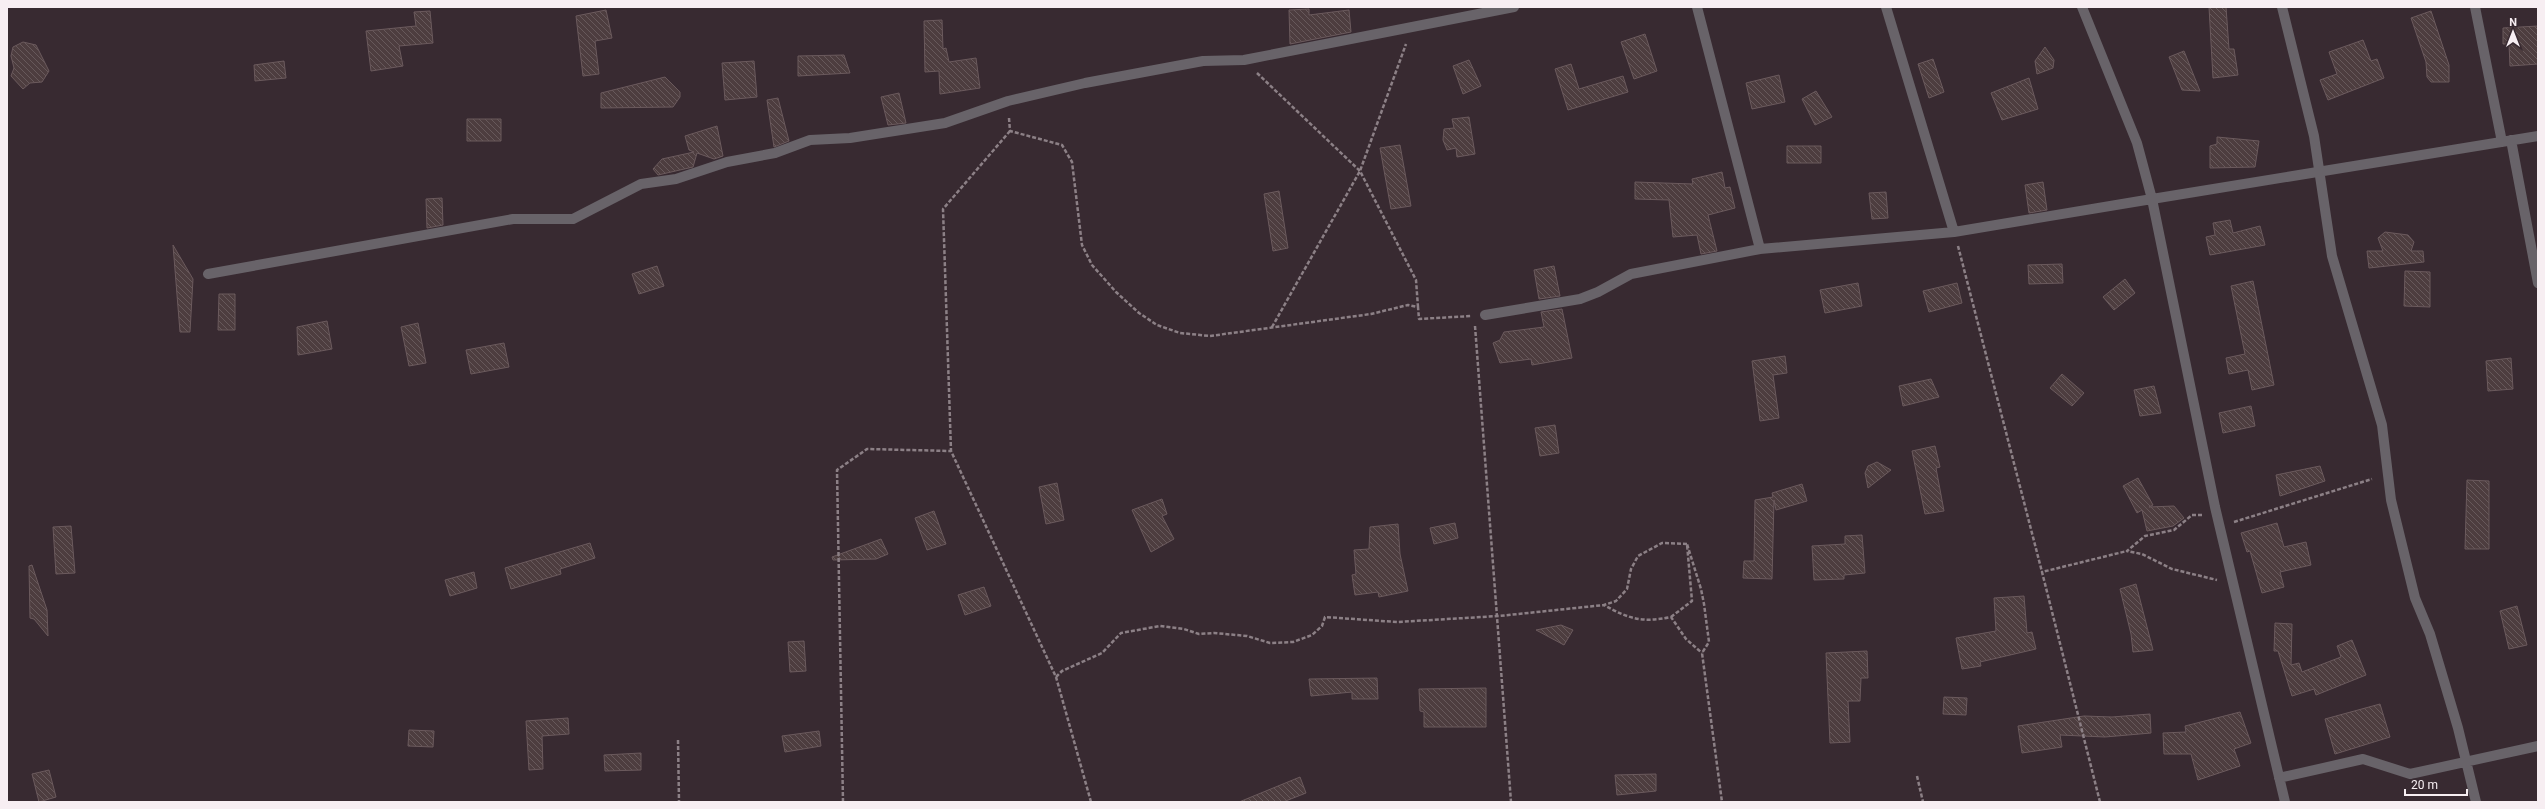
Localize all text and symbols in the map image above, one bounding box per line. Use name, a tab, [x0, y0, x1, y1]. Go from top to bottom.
north arrow	[2493, 12, 2533, 52]
text: N	[2509, 16, 2517, 29]
scale bar	[2405, 771, 2467, 797]
text: 20 m	[2411, 778, 2438, 792]

